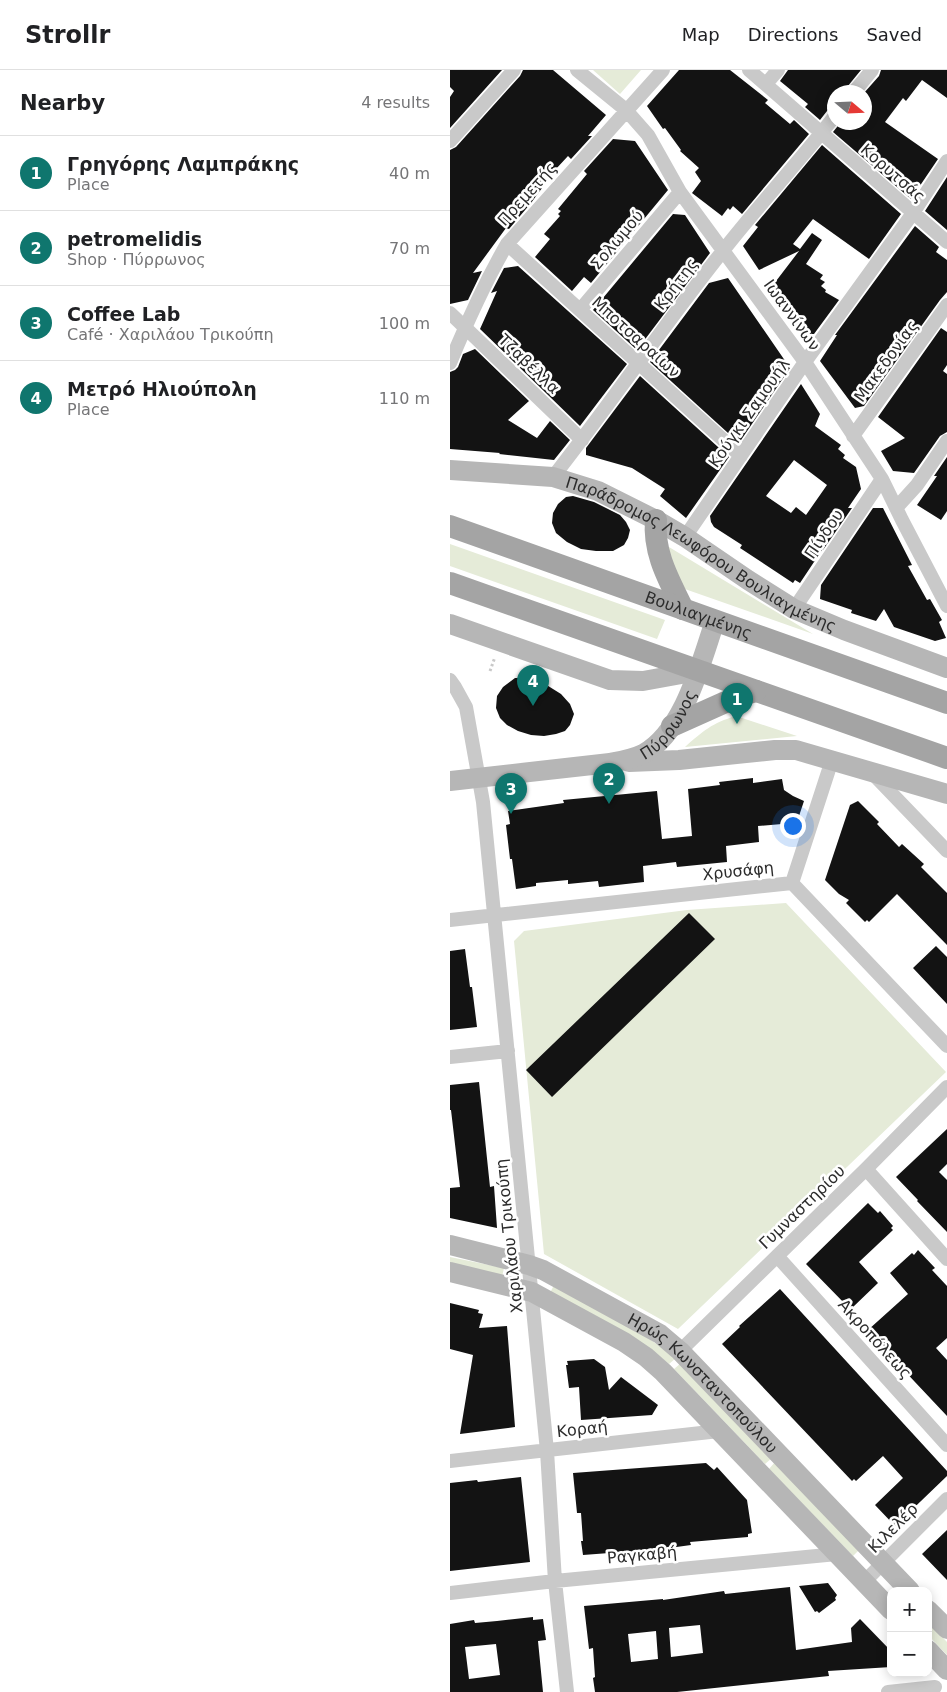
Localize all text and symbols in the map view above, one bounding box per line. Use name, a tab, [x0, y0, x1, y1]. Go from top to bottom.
text: Strollr	[25, 21, 110, 49]
text: Map	[682, 24, 720, 45]
text: Directions	[748, 24, 838, 45]
text: Saved	[866, 24, 922, 45]
north arrow	[827, 85, 872, 130]
text: Nearby	[20, 91, 105, 115]
text: 4 results	[361, 93, 430, 112]
street label: Κορυτσάς	[857, 140, 929, 206]
text: Γρηγόρης Λαμπράκης	[67, 153, 299, 175]
street label: Πρεμετής	[494, 158, 560, 230]
text: 1	[30, 164, 42, 183]
text: 40 m	[389, 164, 430, 183]
text: Place	[67, 175, 110, 194]
street label: Σολωμού	[587, 206, 647, 274]
text: petromelidis	[67, 228, 202, 250]
text: 2	[30, 239, 42, 258]
text: 70 m	[389, 239, 430, 258]
text: Shop · Πύρρωνος	[67, 250, 206, 269]
street label: Κρήτης	[650, 254, 702, 314]
street label: Ιωαννίνων	[760, 276, 824, 354]
street label: Μποτσαραίων	[588, 292, 684, 382]
text: Coffee Lab	[67, 303, 180, 325]
text: 3	[30, 314, 42, 333]
text: 100 m	[379, 314, 430, 333]
street label: Μακεδονίας	[850, 316, 922, 406]
text: Café · Χαριλάου Τρικούπη	[67, 325, 274, 344]
street label: Τζαβέλλα	[494, 330, 563, 398]
street label: Κούγκι Σαμουήλ	[704, 355, 794, 471]
text: Μετρό Ηλιούπολη	[67, 378, 257, 400]
text: 4	[30, 389, 42, 408]
text: 110 m	[379, 389, 430, 408]
text: Place	[67, 400, 110, 419]
street label: Παράδρομος Λεωφόρου Βουλιαγμένης	[562, 473, 842, 635]
street label: Πίνδου	[801, 506, 847, 562]
street label: Βουλιαγμένης	[643, 587, 755, 643]
pin: 4	[517, 665, 549, 706]
pin: 1	[721, 683, 753, 724]
street label: Πύρρωνος	[636, 686, 700, 763]
pin: 2	[593, 763, 625, 804]
pin: 3	[495, 773, 527, 814]
your location	[780, 813, 806, 839]
street label: Χρυσάφη	[701, 858, 775, 884]
street label: Χαριλάου Τρικούπη	[491, 1158, 527, 1314]
street label: Γυμναστηρίου	[755, 1161, 849, 1253]
street label: Ακροπόλεως	[834, 1295, 916, 1383]
street label: Ηρώς Κωνσταντοπούλου	[625, 1309, 782, 1457]
street label: Κοραή	[556, 1417, 608, 1441]
street label: Κιλελέρ	[864, 1499, 922, 1557]
street label: Ραγκαβή	[606, 1542, 678, 1568]
map controls	[887, 1587, 932, 1677]
button: +	[887, 1587, 932, 1632]
button: −	[887, 1632, 932, 1677]

